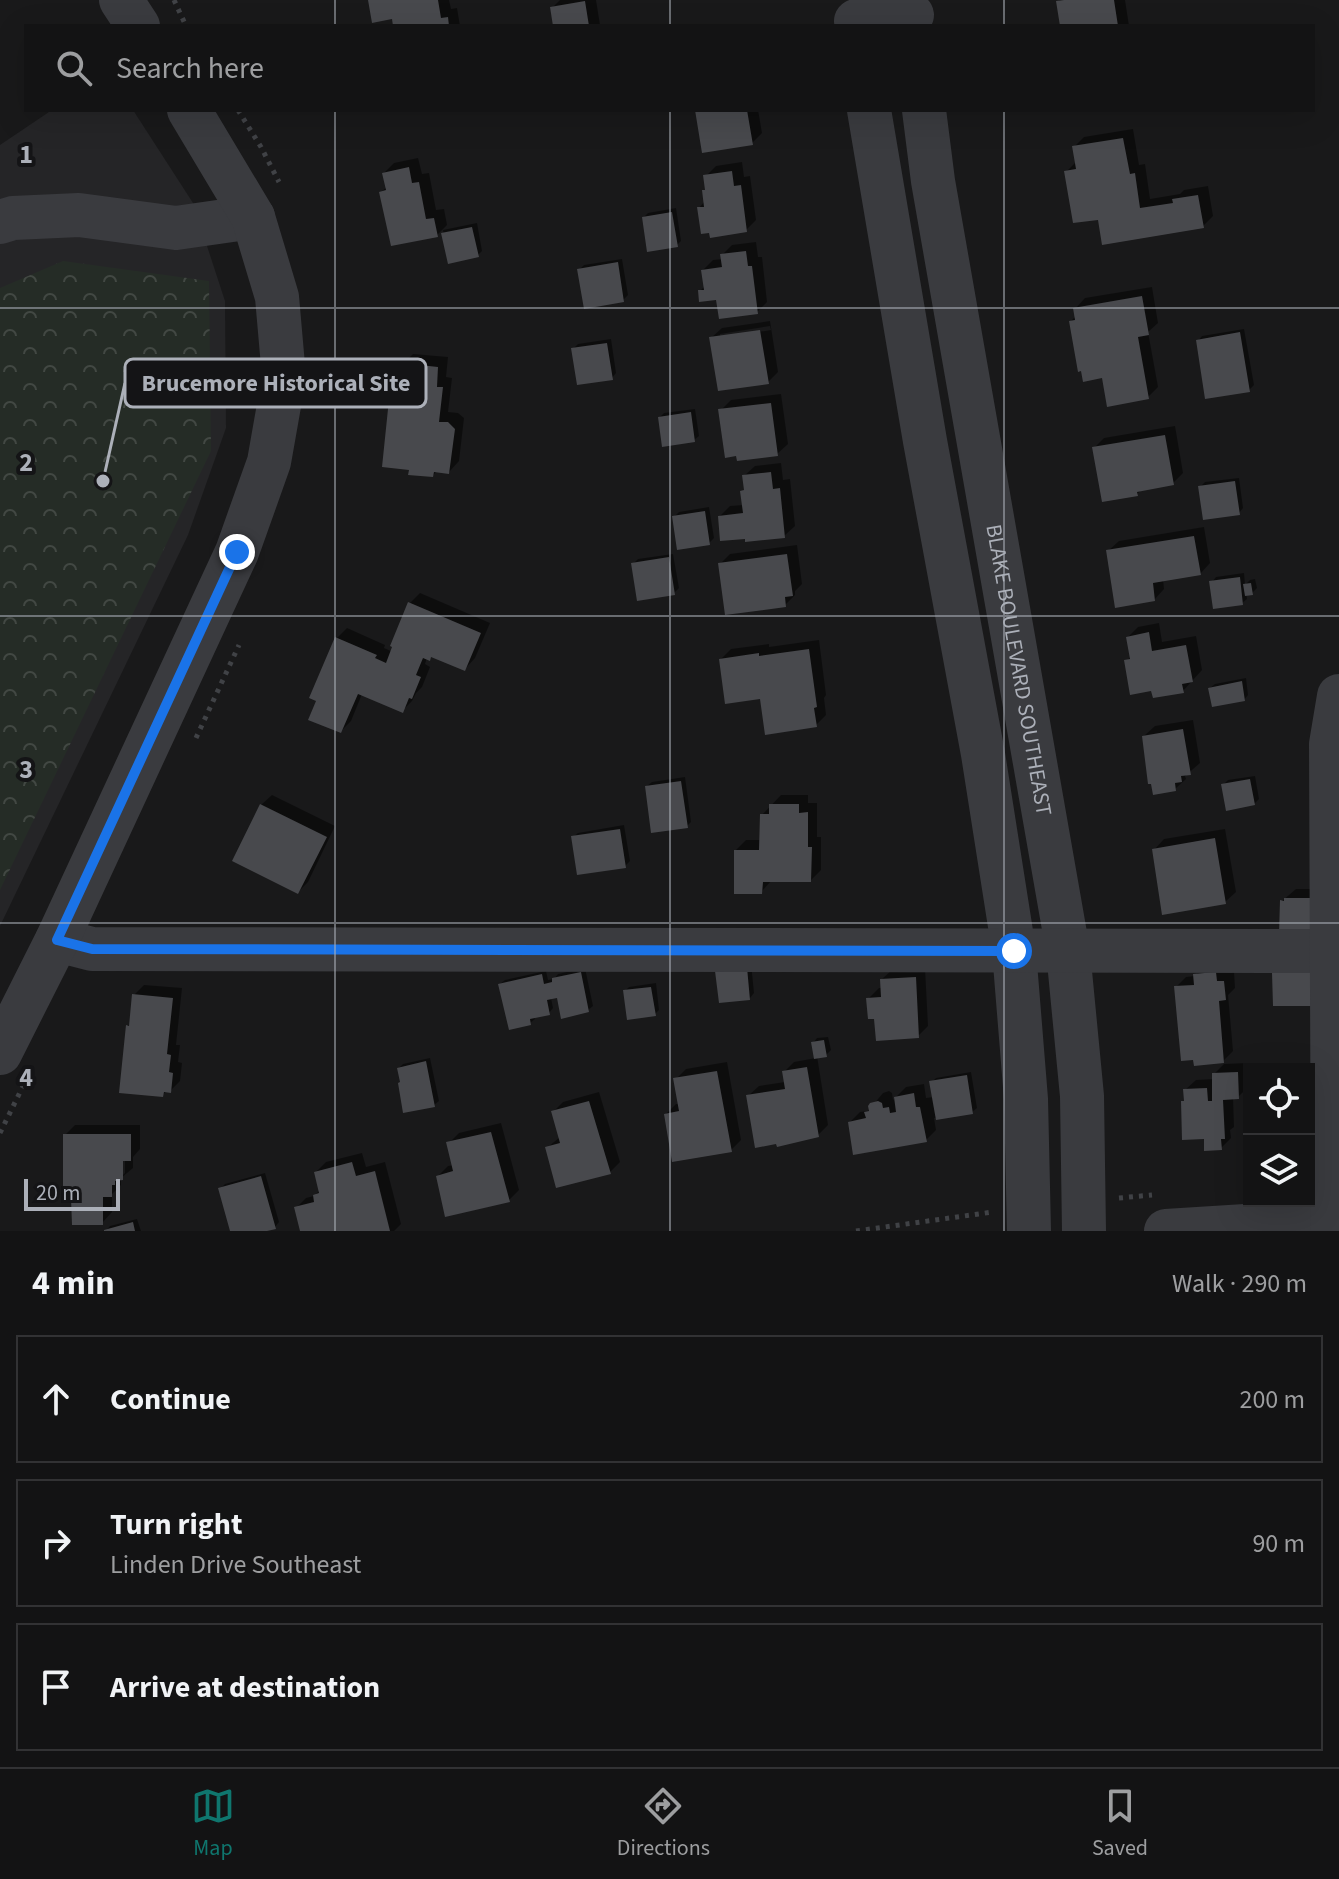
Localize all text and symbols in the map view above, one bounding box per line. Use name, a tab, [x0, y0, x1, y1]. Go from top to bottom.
search box	[24, 24, 1315, 112]
icon: search	[52, 46, 96, 90]
text: Search here	[116, 47, 264, 90]
text: 1	[19, 136, 33, 173]
callout: Brucemore Historical Site	[125, 359, 426, 407]
text: Brucemore Historical Site	[142, 366, 410, 401]
text: 2	[19, 444, 33, 481]
street label: BLAKE BOULEVARD SOUTHEAST	[977, 522, 1060, 818]
route end	[219, 534, 255, 570]
text: 3	[19, 751, 33, 788]
route start	[996, 933, 1032, 969]
text: 4	[19, 1059, 33, 1096]
map controls	[1243, 1063, 1315, 1207]
button: locate	[1243, 1063, 1315, 1135]
button: layers	[1243, 1135, 1315, 1207]
scale bar	[24, 1175, 120, 1211]
text: 20 m	[36, 1177, 81, 1209]
text: 4 min	[32, 1259, 115, 1308]
text: Walk · 290 m	[1172, 1265, 1307, 1302]
icon: ahead	[34, 1377, 78, 1421]
text: Continue	[110, 1378, 231, 1421]
text: 200 m	[1239, 1381, 1305, 1418]
text: Turn right	[110, 1503, 242, 1546]
icon: right	[34, 1521, 78, 1565]
text: 90 m	[1252, 1525, 1305, 1562]
text: Linden Drive Southeast	[110, 1546, 361, 1583]
icon: arrive	[34, 1665, 78, 1709]
text: Arrive at destination	[110, 1666, 380, 1709]
tab: Map	[191, 1784, 235, 1864]
tab: Directions	[617, 1784, 710, 1864]
tab: Saved	[1092, 1784, 1148, 1864]

